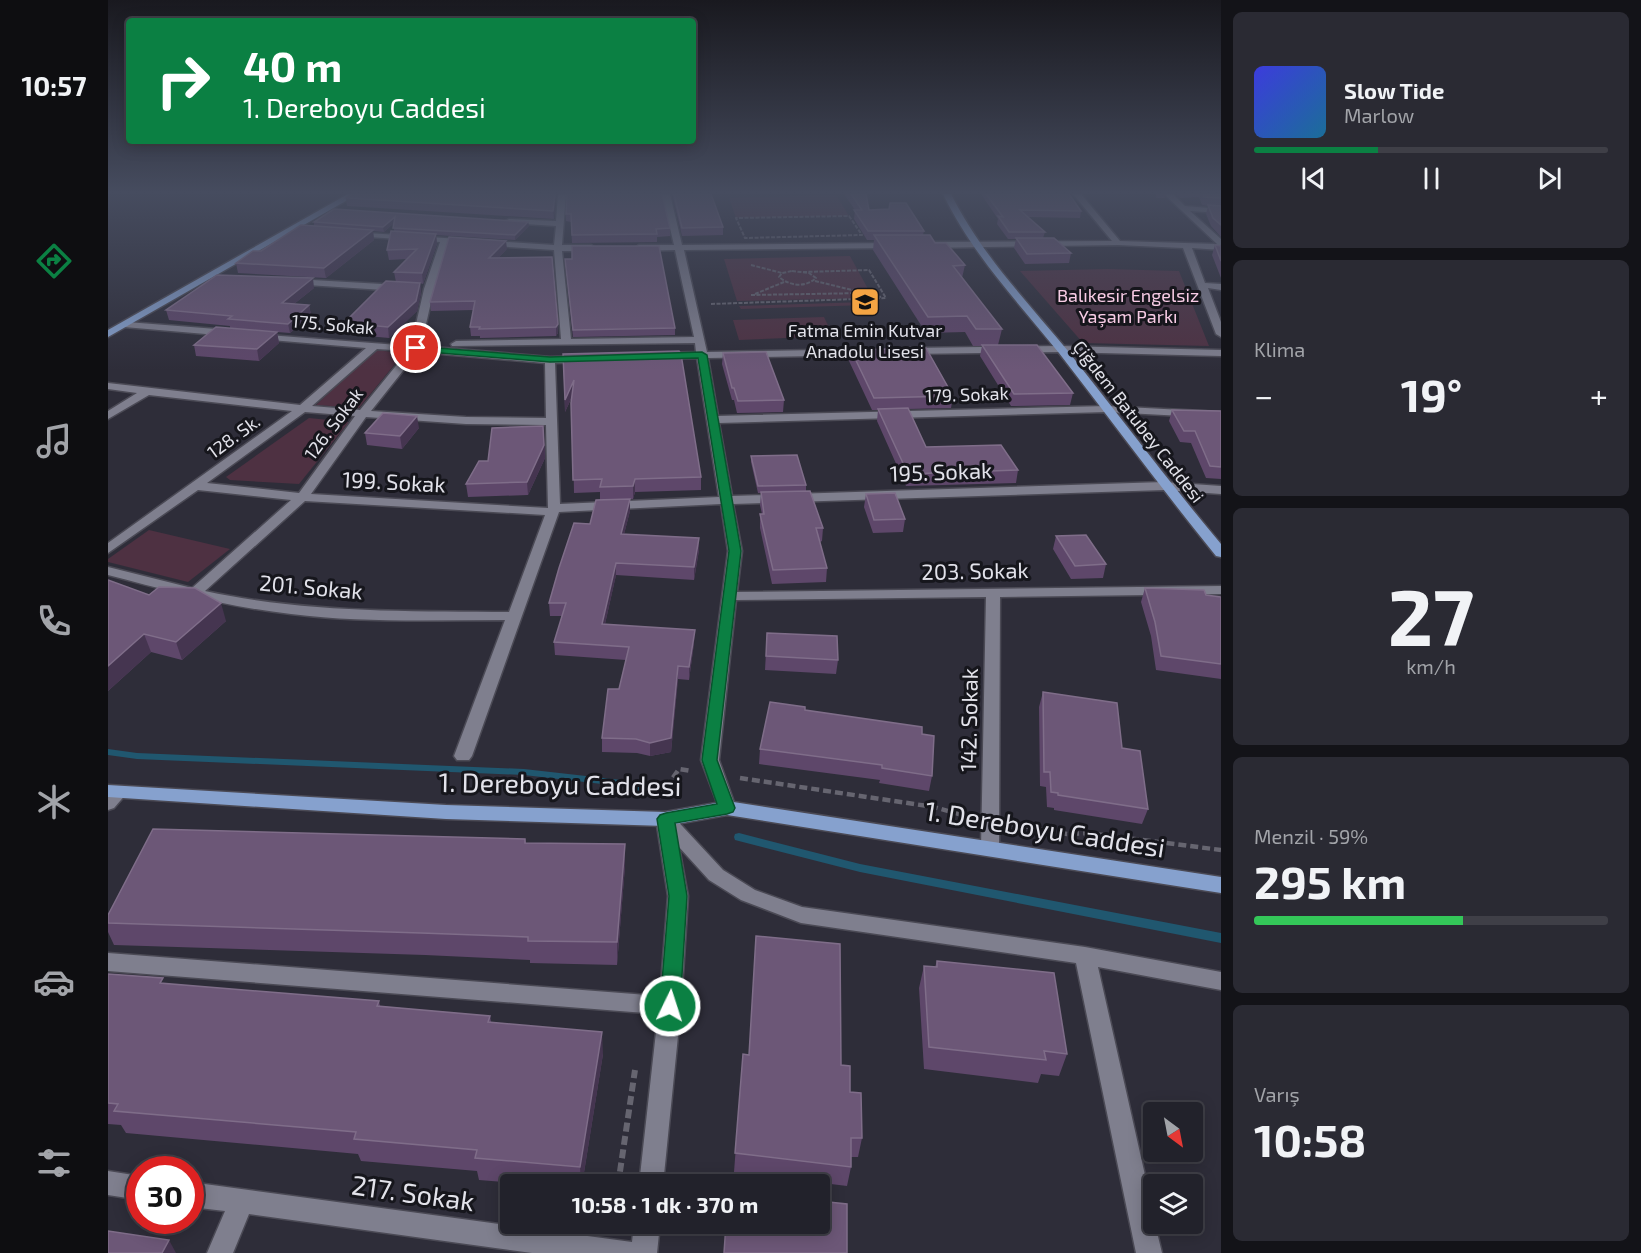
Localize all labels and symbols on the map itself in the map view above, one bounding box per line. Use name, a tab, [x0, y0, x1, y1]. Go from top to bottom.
park label: Balıkesir Engelsiz Yaşam Parkı	[1057, 284, 1199, 328]
school or university icon: Fatma Emin Kutvar Anadolu Lisesi	[849, 286, 881, 318]
street label: 175. Sokak	[291, 309, 375, 339]
place label: Fatma Emin Kutvar Anadolu Lisesi	[788, 319, 942, 362]
pin	[390, 322, 441, 373]
street label: Çiğdem Batubey Caddesi	[1068, 336, 1209, 507]
street label: 179. Sokak	[925, 382, 1009, 406]
street label: 126. Sokak	[299, 383, 367, 464]
street label: 128. Sk.	[203, 410, 264, 463]
street label: 195. Sokak	[889, 456, 993, 486]
street label: 199. Sokak	[342, 465, 446, 497]
street label: 203. Sokak	[921, 556, 1029, 584]
street label: 201. Sokak	[258, 569, 364, 603]
street label: 142. Sokak	[954, 668, 982, 772]
street label: 1. Dereboyu Caddesi	[438, 765, 682, 802]
street label: 1. Dereboyu Caddesi	[923, 793, 1168, 864]
position arrow	[638, 974, 702, 1038]
north arrow	[1143, 1102, 1203, 1162]
speed limit sign: 30	[126, 1156, 204, 1234]
street label: 217. Sokak	[350, 1168, 477, 1216]

